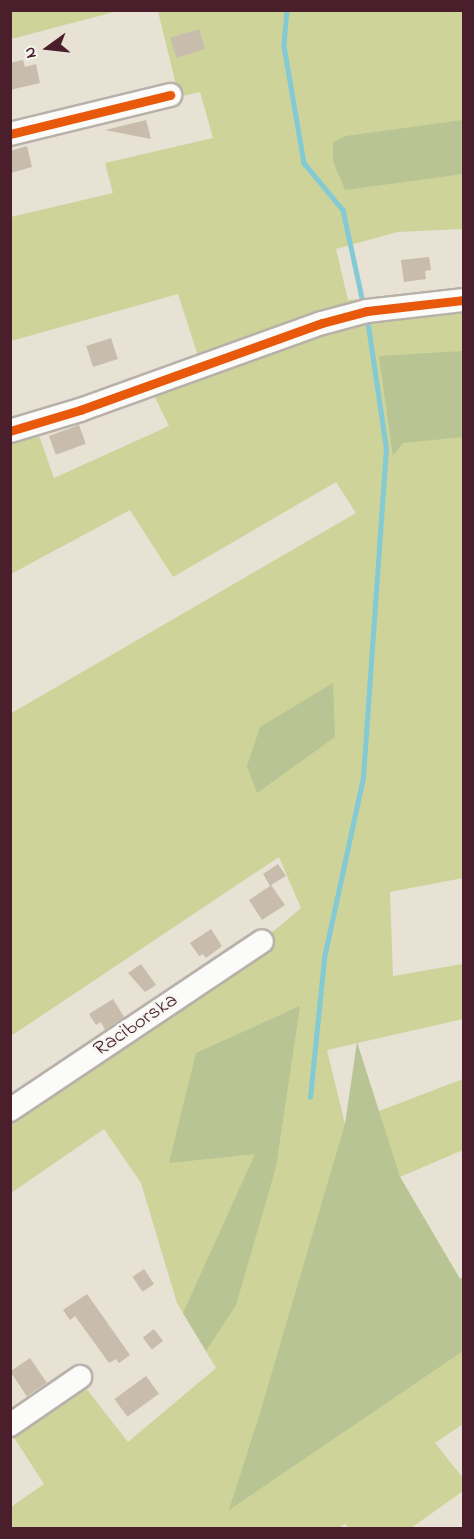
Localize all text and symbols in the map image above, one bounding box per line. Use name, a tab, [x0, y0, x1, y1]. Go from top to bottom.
north arrow	[18, 18, 78, 78]
text: N	[18, 44, 44, 61]
street label: Raciborska	[89, 988, 183, 1062]

